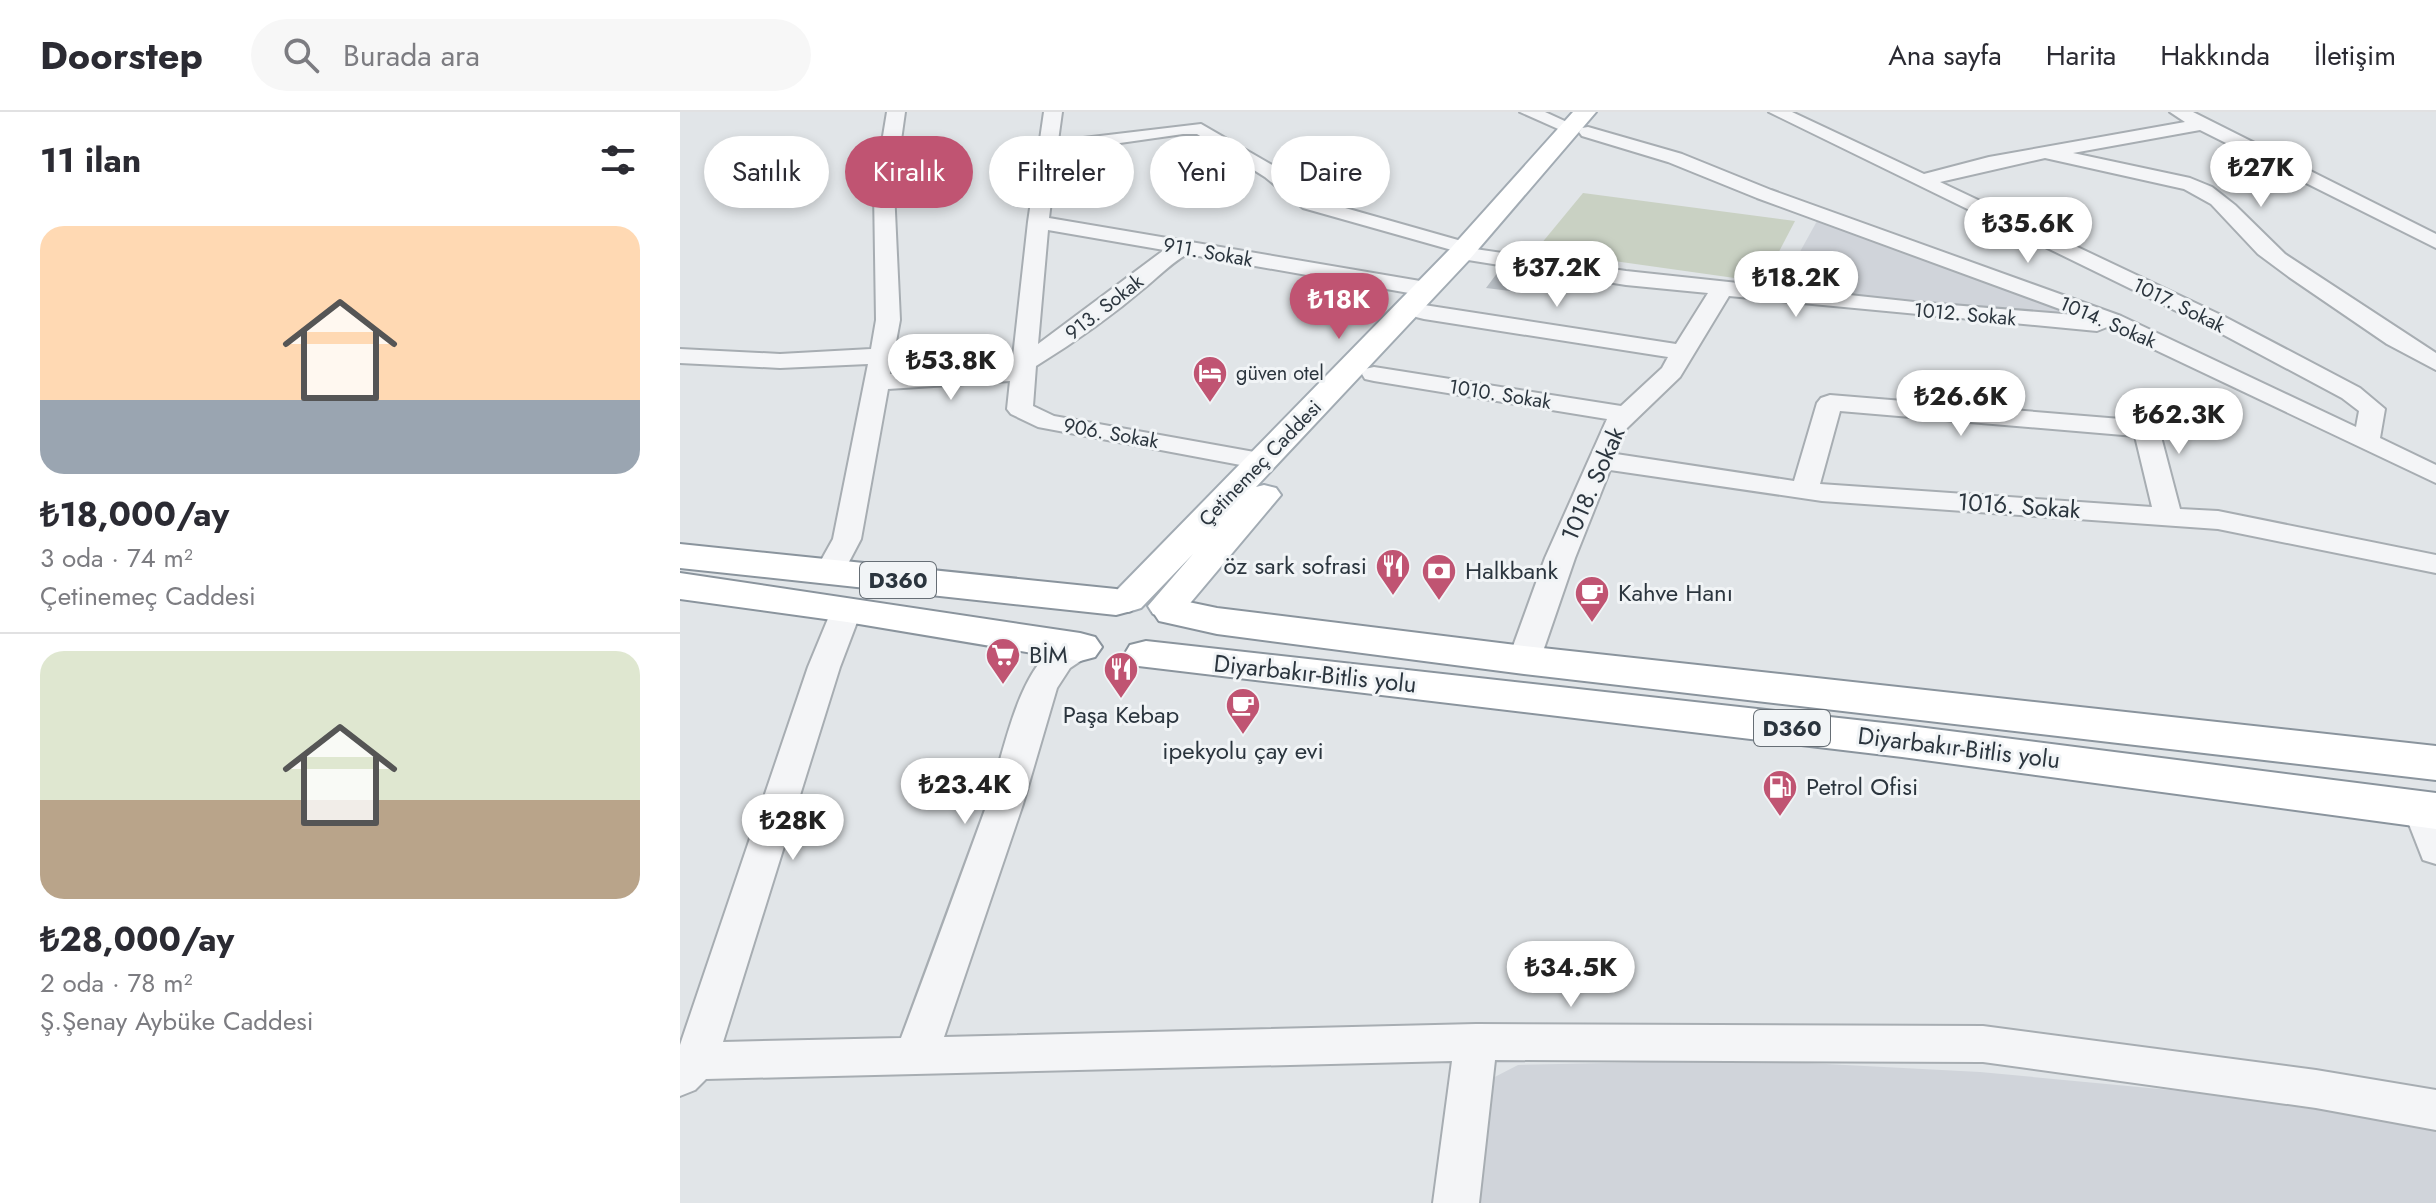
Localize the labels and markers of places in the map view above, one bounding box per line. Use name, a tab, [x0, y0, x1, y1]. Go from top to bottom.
pin: ₺27K	[2214, 141, 2308, 209]
pin: ₺35.6K	[1963, 197, 2093, 265]
pin: ₺37.2K	[1492, 241, 1622, 309]
pin: ₺18.2K	[1731, 251, 1861, 319]
pin: ₺18K	[1292, 273, 1386, 341]
pin: ₺53.8K	[886, 334, 1016, 402]
hotel icon: güven otel	[1191, 354, 1229, 404]
place label: güven otel	[1236, 359, 1324, 388]
pin: ₺26.6K	[1896, 370, 2026, 438]
pin: ₺62.3K	[2114, 388, 2244, 456]
restaurant icon: öz sark sofrasi	[1374, 547, 1412, 597]
place label: öz sark sofrasi	[1223, 548, 1367, 583]
bank icon: Halkbank	[1420, 552, 1458, 602]
place label: Halkbank	[1465, 553, 1559, 588]
cafe icon: Kahve Hanı	[1573, 574, 1611, 624]
place label: Kahve Hanı	[1618, 575, 1733, 610]
supermarket icon: BİM	[984, 636, 1022, 686]
place label: BİM	[1029, 637, 1068, 672]
restaurant icon: Paşa Kebap	[1102, 650, 1140, 700]
cafe icon: ipekyolu çay evi	[1224, 686, 1262, 736]
place label: Paşa Kebap	[1063, 697, 1179, 732]
place label: ipekyolu çay evi	[1162, 733, 1324, 768]
pin: ₺23.4K	[900, 758, 1030, 826]
fuel station icon: Petrol Ofisi	[1761, 768, 1799, 818]
place label: Petrol Ofisi	[1806, 769, 1918, 804]
pin: ₺28K	[746, 794, 840, 862]
pin: ₺34.5K	[1506, 941, 1636, 1009]

